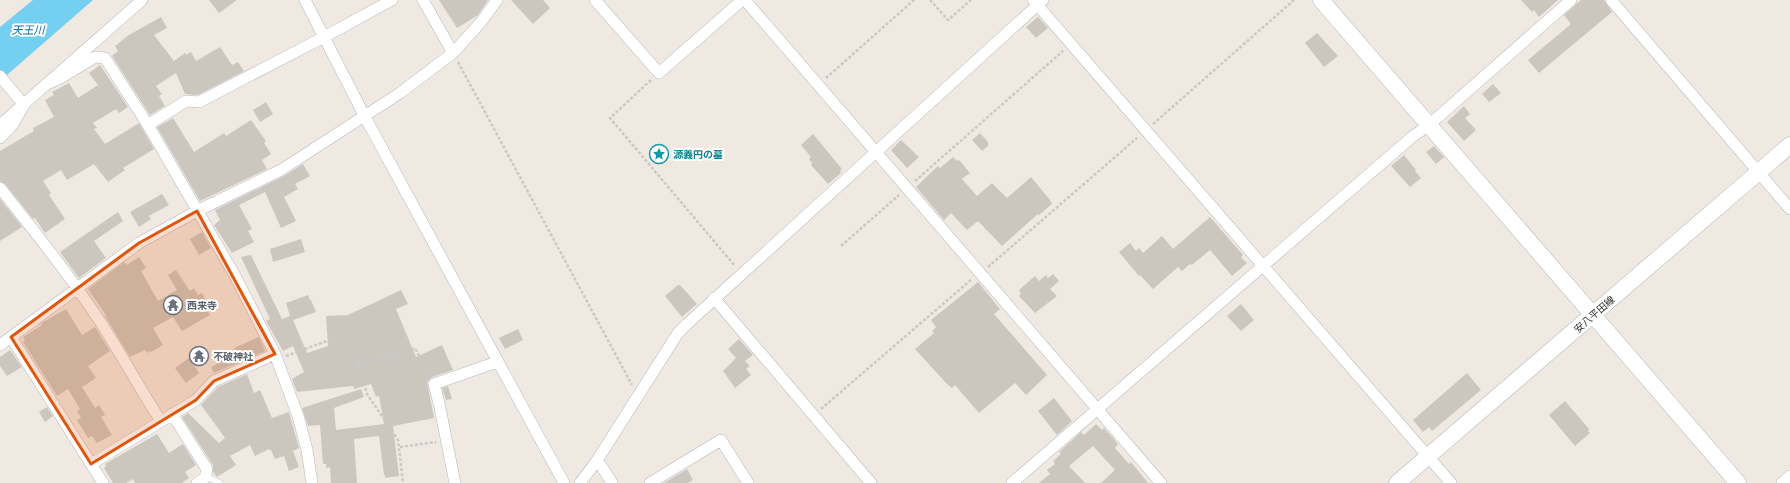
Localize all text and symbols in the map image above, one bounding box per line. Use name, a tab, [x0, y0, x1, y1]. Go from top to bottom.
water label: 天王川	[12, 24, 45, 37]
place icon: 源義円の墓	[648, 143, 670, 165]
place label: 源義円の墓	[673, 149, 723, 161]
temple icon: 西来寺	[162, 294, 184, 316]
street label: 安八平田線	[1572, 294, 1617, 336]
place label: 西来寺	[187, 300, 217, 312]
temple icon: 不破神社	[188, 345, 210, 367]
place label: 不破神社	[213, 351, 254, 363]

